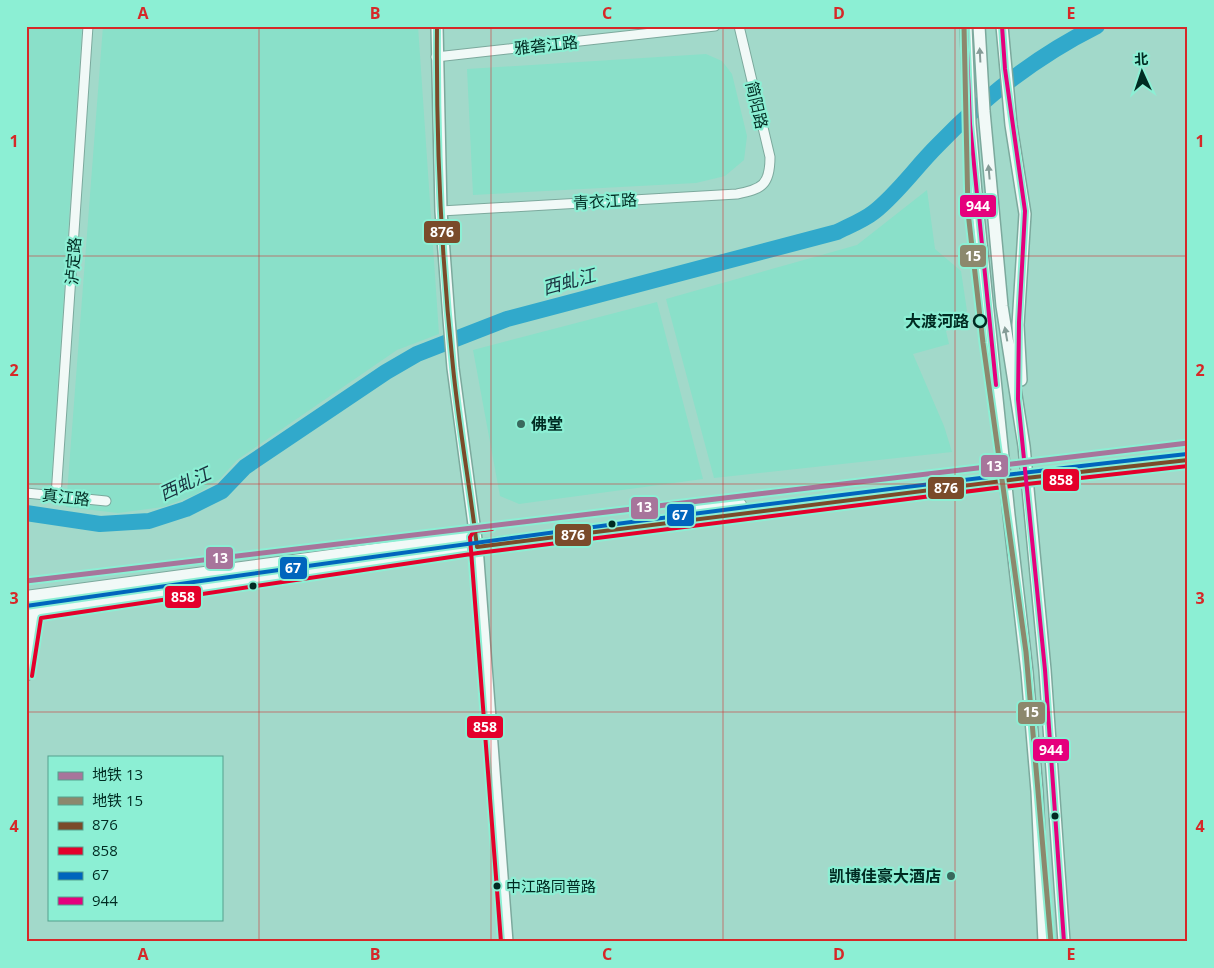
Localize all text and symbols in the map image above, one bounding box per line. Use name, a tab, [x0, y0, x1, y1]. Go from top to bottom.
text: A	[137, 2, 149, 24]
text: B	[370, 2, 380, 24]
text: C	[602, 2, 612, 24]
text: D	[833, 2, 845, 24]
text: E	[1067, 2, 1076, 24]
street label: 雅砻江路	[513, 31, 579, 59]
one-way arrow	[976, 47, 984, 63]
north arrow	[1116, 48, 1166, 98]
text: 北	[1134, 49, 1149, 68]
street label: 简阳路	[741, 79, 773, 131]
text: 1	[9, 130, 19, 152]
text: 1	[1195, 130, 1205, 152]
one-way arrow	[984, 164, 992, 180]
street label: 青衣江路	[572, 188, 638, 214]
line badge: 944	[959, 194, 997, 218]
text: 944	[966, 196, 990, 215]
line badge: 876	[423, 220, 461, 244]
text: 876	[430, 222, 454, 241]
street label: 泸定路	[60, 236, 86, 286]
line badge: 15	[959, 244, 987, 268]
text: 15	[965, 246, 981, 265]
water label: 西虬江	[540, 262, 600, 300]
place label: 大渡河路	[905, 310, 969, 332]
marker: 大渡河路	[973, 314, 987, 328]
one-way arrow	[1001, 325, 1009, 341]
text: 2	[9, 359, 19, 381]
text: 2	[1195, 359, 1205, 381]
place label: 佛堂	[531, 413, 563, 435]
marker: 佛堂	[515, 418, 527, 430]
line badge: 13	[980, 454, 1009, 478]
text: 13	[986, 456, 1002, 475]
water label: 西虬江	[155, 460, 216, 505]
line badge: 858	[1042, 468, 1080, 492]
text: 858	[1049, 470, 1073, 489]
line badge: 876	[927, 476, 965, 500]
text: 876	[934, 478, 958, 497]
street label: 真江路	[41, 484, 91, 510]
line badge: 13	[630, 496, 659, 520]
text: 13	[636, 497, 652, 516]
line badge: 67	[666, 503, 695, 527]
text: 67	[672, 505, 688, 524]
unlabelled marker	[607, 519, 617, 529]
line badge: 876	[554, 523, 592, 547]
text: 876	[561, 525, 585, 544]
line badge: 13	[205, 546, 234, 570]
text: 13	[212, 548, 228, 567]
line badge: 67	[279, 556, 308, 580]
text: 67	[285, 558, 301, 577]
unlabelled marker	[248, 581, 258, 591]
line badge: 858	[164, 585, 202, 609]
text: 3	[9, 587, 19, 609]
text: 858	[171, 587, 195, 606]
text: 3	[1195, 587, 1205, 609]
line badge: 15	[1017, 701, 1046, 725]
text: 15	[1023, 702, 1039, 721]
line badge: 858	[466, 715, 504, 739]
text: 858	[473, 717, 497, 736]
line badge: 944	[1032, 738, 1070, 762]
text: 944	[1039, 740, 1063, 759]
legend	[48, 756, 222, 920]
text: 地铁 13	[92, 764, 143, 784]
text: 地铁 15	[92, 790, 143, 810]
unlabelled marker	[1050, 811, 1060, 821]
text: 876	[92, 814, 118, 834]
text: 4	[9, 815, 19, 837]
text: 4	[1195, 815, 1205, 837]
text: 858	[92, 840, 118, 860]
text: 67	[92, 864, 109, 884]
place label: 凯博佳豪大酒店	[829, 865, 941, 887]
marker: 凯博佳豪大酒店	[945, 870, 957, 882]
place label: 中江路同普路	[506, 876, 596, 896]
marker: 中江路同普路	[492, 881, 502, 891]
text: 944	[92, 890, 118, 910]
text: A	[137, 943, 149, 965]
text: B	[370, 943, 380, 965]
text: C	[602, 943, 612, 965]
text: D	[833, 943, 845, 965]
text: E	[1067, 943, 1076, 965]

